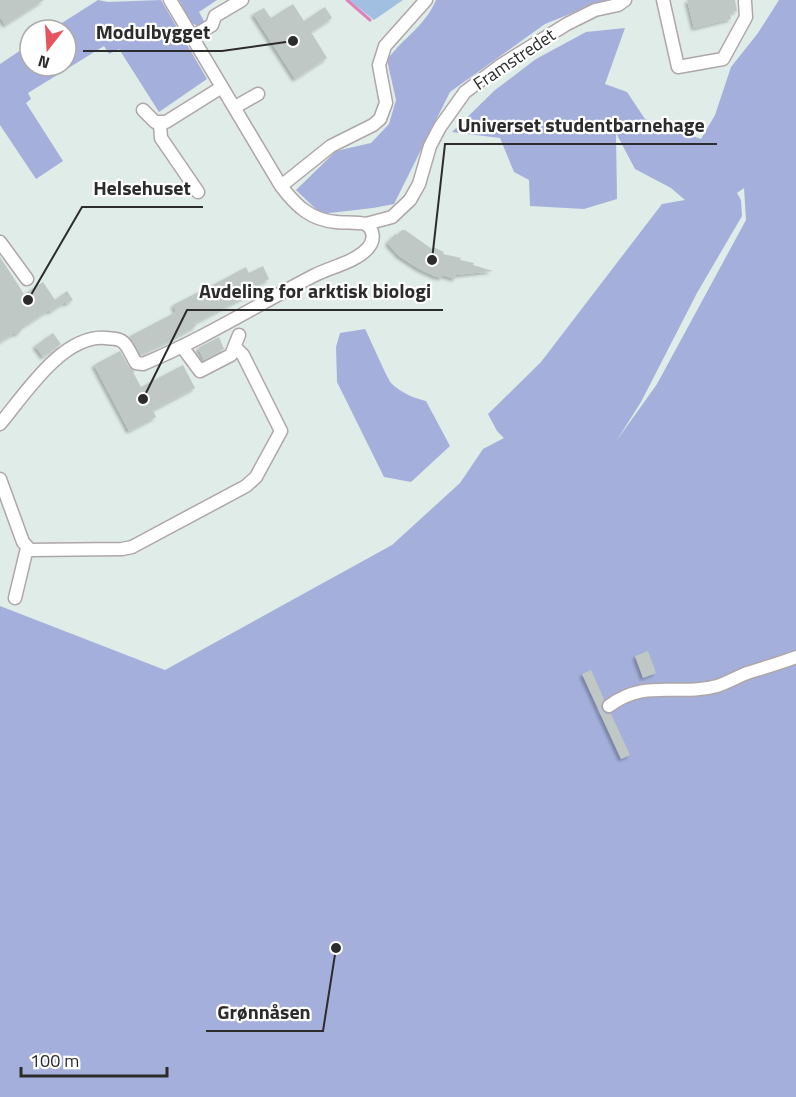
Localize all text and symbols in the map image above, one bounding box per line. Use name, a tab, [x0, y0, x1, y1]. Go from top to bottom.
callout: Modulbygget	[83, 13, 222, 51]
text: Modulbygget	[96, 16, 210, 47]
north arrow	[18, 18, 78, 78]
street label: Framstredet	[467, 21, 561, 97]
text: N	[35, 49, 52, 75]
callout: Universet studentbarnehage	[445, 106, 717, 144]
text: Universet studentbarnehage	[457, 109, 705, 140]
callout: Helsehuset	[82, 169, 203, 207]
text: Helsehuset	[93, 172, 191, 203]
callout: Avdeling for arktisk biologi	[187, 272, 443, 310]
text: Avdeling for arktisk biologi	[199, 275, 431, 306]
callout: Grønnåsen	[206, 993, 323, 1031]
text: Grønnåsen	[217, 996, 311, 1027]
scale bar	[21, 1040, 166, 1078]
text: 100 m	[30, 1047, 79, 1074]

